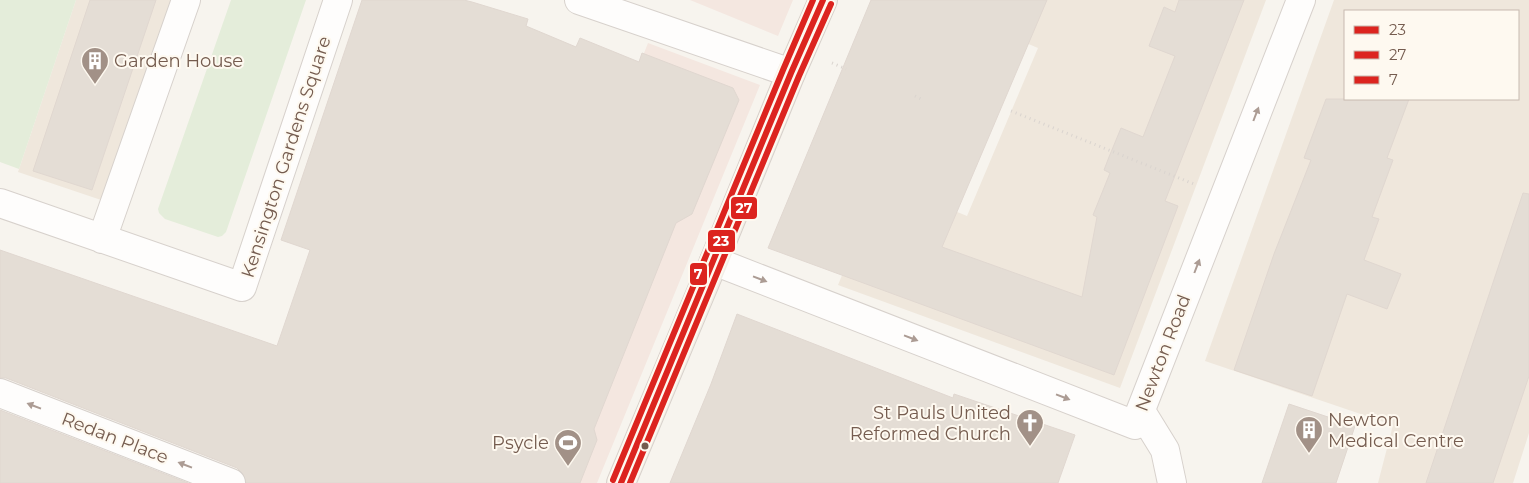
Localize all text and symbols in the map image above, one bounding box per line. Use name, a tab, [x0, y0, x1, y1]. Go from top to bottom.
legend	[1344, 10, 1519, 100]
text: 23	[1389, 20, 1406, 39]
street label: Kensington Gardens Square	[236, 33, 336, 281]
text: 27	[1389, 45, 1406, 64]
building icon: Garden House	[80, 46, 110, 85]
place label: Garden House	[114, 50, 243, 72]
text: 7	[1389, 70, 1398, 89]
one-way arrow	[1253, 107, 1261, 121]
line badge: 27	[730, 196, 758, 220]
text: 27	[736, 199, 753, 217]
line badge: 23	[707, 229, 736, 253]
text: 23	[713, 232, 729, 250]
one-way arrow	[1193, 258, 1201, 273]
line badge: 7	[689, 262, 708, 286]
text: 7	[694, 265, 703, 283]
one-way arrow	[753, 275, 768, 283]
street label: Newton Road	[1131, 291, 1195, 415]
one-way arrow	[904, 334, 919, 342]
one-way arrow	[1056, 393, 1071, 401]
one-way arrow	[26, 402, 41, 410]
place label: St Pauls United Reformed Church	[850, 402, 1011, 445]
street label: Redan Place	[58, 408, 172, 469]
church icon: St Pauls United Reformed Church	[1015, 408, 1045, 447]
place label: Newton Medical Centre	[1328, 409, 1464, 452]
building icon: Newton Medical Centre	[1294, 415, 1324, 454]
sports icon: Psycle	[553, 428, 583, 467]
place label: Psycle	[492, 432, 549, 454]
unlabelled marker	[640, 441, 650, 451]
one-way arrow	[177, 461, 192, 469]

